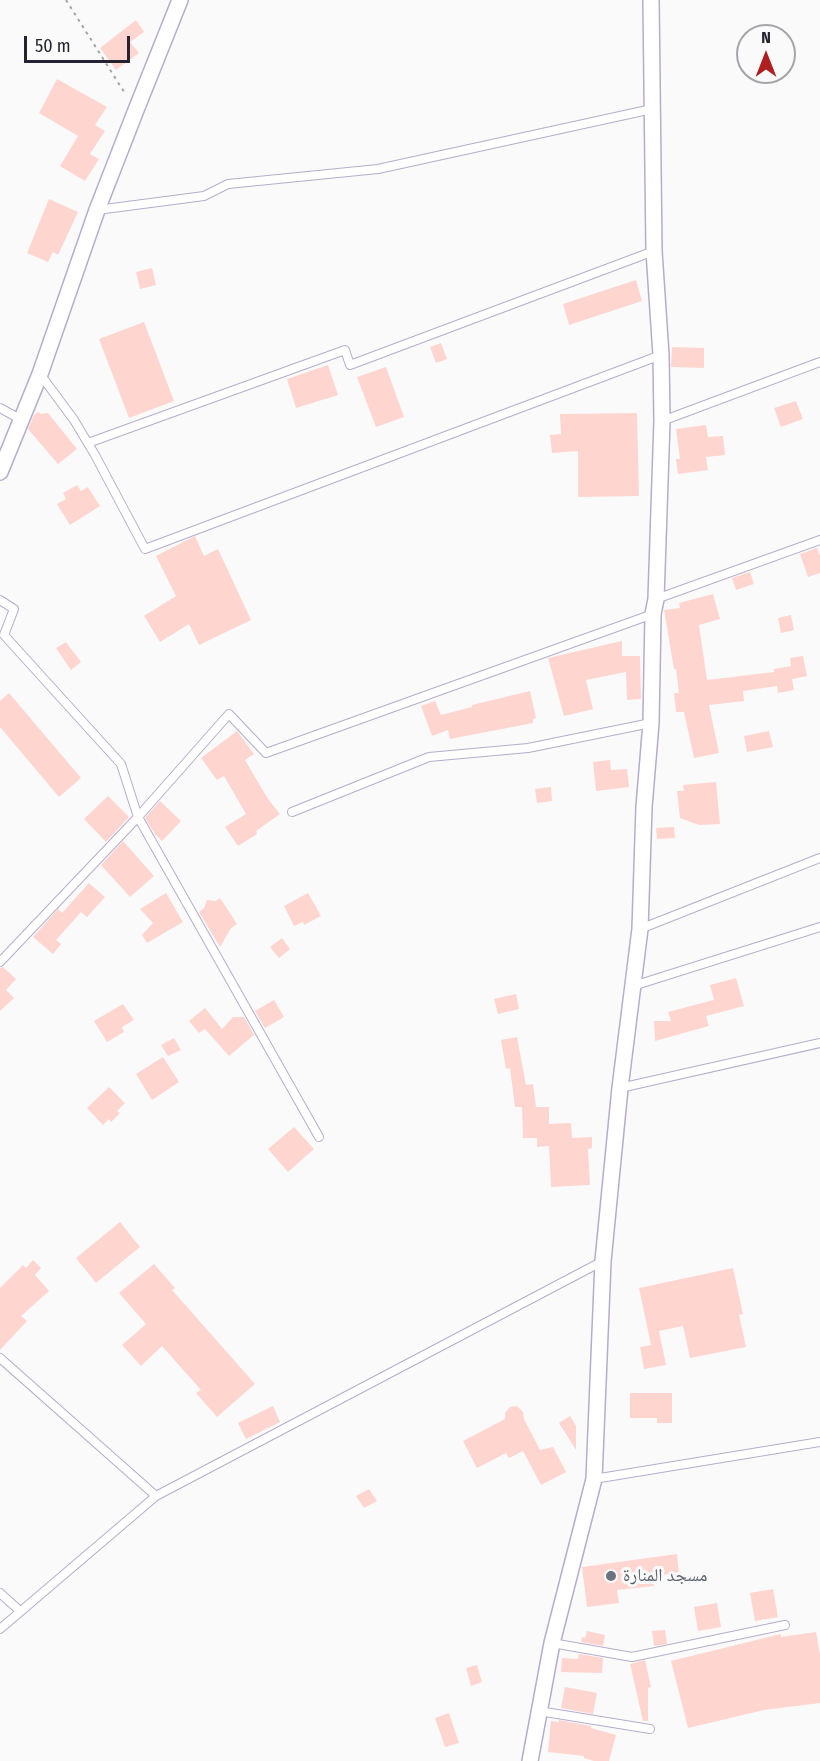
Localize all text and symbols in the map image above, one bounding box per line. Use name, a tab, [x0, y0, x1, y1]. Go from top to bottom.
scale bar	[27, 24, 134, 62]
north arrow	[736, 24, 796, 84]
text: N	[761, 28, 771, 47]
text: 50 m	[35, 35, 71, 57]
place label: مسجد المنارة	[623, 1565, 708, 1587]
marker: مسجد المنارة	[604, 1569, 618, 1583]

